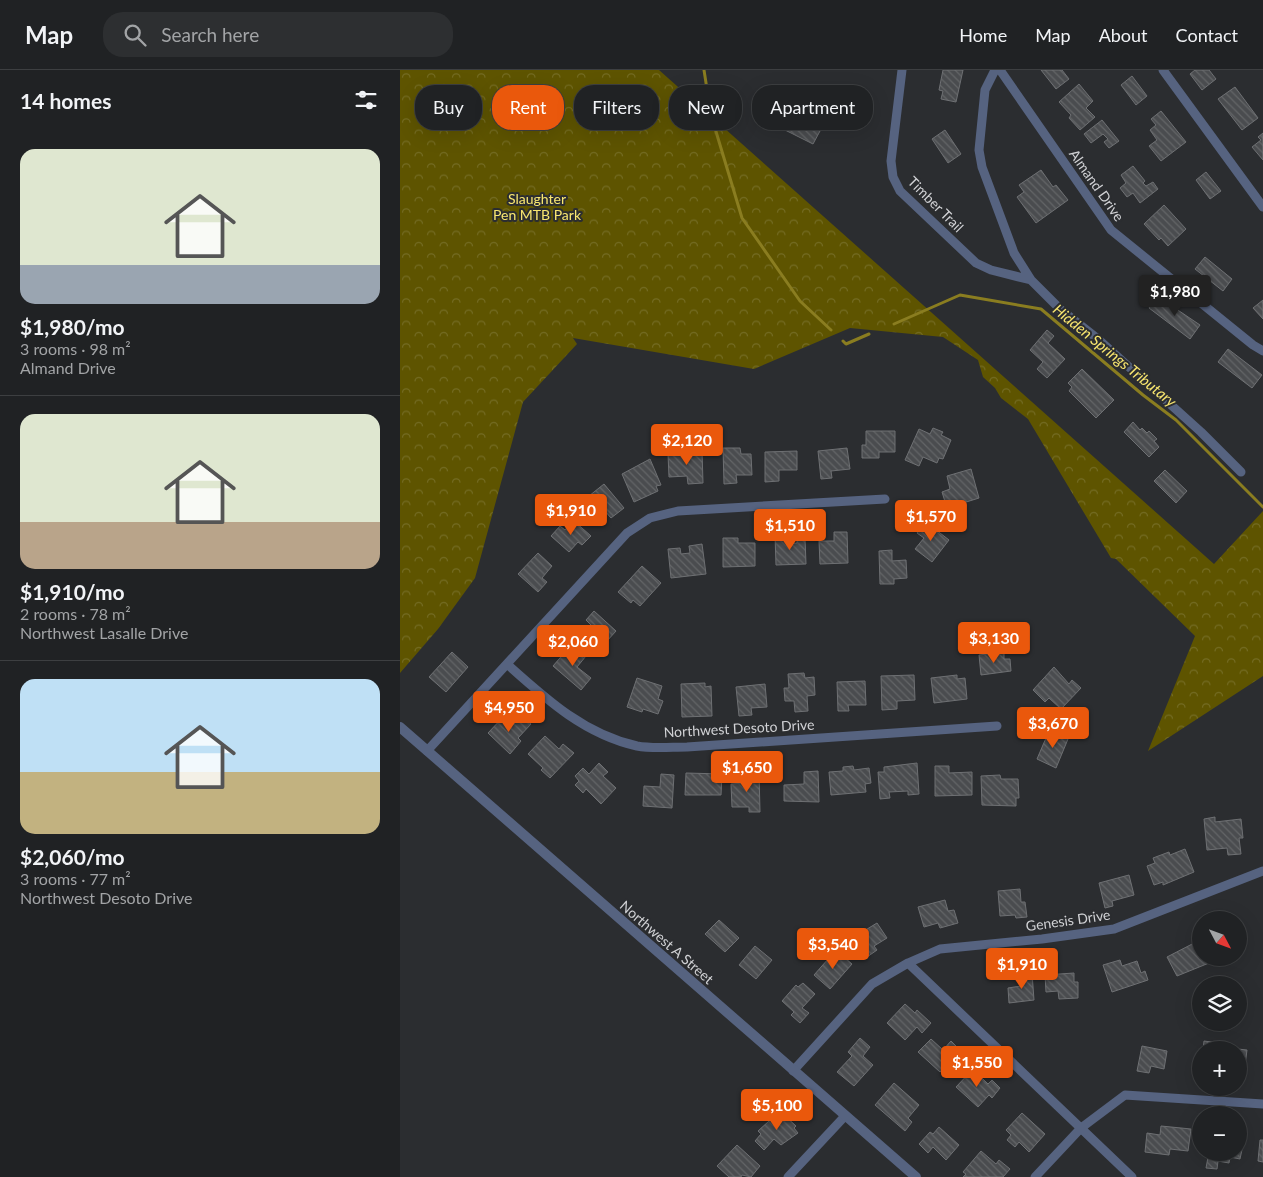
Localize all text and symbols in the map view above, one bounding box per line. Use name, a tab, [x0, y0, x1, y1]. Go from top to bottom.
search box	[103, 12, 453, 57]
text: Map	[25, 20, 73, 49]
icon: search	[121, 21, 149, 49]
text: Search here	[161, 23, 259, 46]
text: Home	[959, 24, 1007, 46]
text: Map	[1035, 24, 1071, 46]
text: About	[1099, 24, 1148, 46]
text: Contact	[1176, 24, 1238, 46]
chip: Buy	[415, 85, 482, 130]
chip: Rent	[492, 85, 564, 130]
chip: Filters	[574, 85, 659, 130]
chip: New	[669, 85, 742, 130]
chip: Apartment	[752, 85, 873, 130]
icon: filters	[352, 86, 380, 114]
text: 14 homes	[20, 88, 111, 113]
street label: Almand Drive	[1066, 146, 1128, 224]
street label: Timber Trail	[905, 173, 967, 235]
icon: home	[155, 181, 245, 271]
park label: Slaughter Pen MTB Park	[493, 190, 582, 223]
pin: $1,980	[1134, 274, 1216, 317]
text: $1,980	[1150, 281, 1200, 300]
water label: Hidden Springs Tributary	[1050, 300, 1181, 411]
text: $1,980/mo	[20, 314, 125, 339]
text: 3 rooms · 98 m²	[20, 339, 131, 358]
text: Almand Drive	[20, 358, 116, 377]
pin: $2,120	[646, 424, 728, 466]
text: $2,120	[662, 430, 712, 449]
icon: home	[155, 447, 245, 537]
pin: $1,910	[530, 494, 612, 536]
text: $1,910	[546, 500, 596, 519]
pin: $1,570	[890, 500, 972, 542]
text: $1,570	[906, 506, 956, 525]
pin: $1,510	[749, 508, 831, 551]
text: $1,510	[765, 515, 815, 534]
text: $1,910/mo	[20, 579, 125, 604]
text: 2 rooms · 78 m²	[20, 604, 131, 623]
pin: $3,130	[953, 622, 1035, 664]
text: Northwest Lasalle Drive	[20, 623, 188, 642]
pin: $2,060	[532, 624, 614, 667]
text: $3,130	[969, 628, 1019, 647]
text: $2,060	[548, 631, 598, 650]
pin: $4,950	[468, 690, 550, 733]
text: $4,950	[484, 697, 534, 716]
pin: $3,670	[1012, 706, 1094, 749]
icon: home	[155, 712, 245, 802]
text: $3,670	[1028, 713, 1078, 732]
street label: Northwest Desoto Drive	[663, 716, 815, 740]
pin: $1,650	[706, 750, 788, 793]
text: $1,650	[722, 757, 772, 776]
text: $2,060/mo	[20, 844, 125, 869]
text: 3 rooms · 77 m²	[20, 869, 131, 888]
text: Northwest Desoto Drive	[20, 888, 193, 907]
street label: Northwest A Street	[617, 897, 717, 987]
street label: Genesis Drive	[1025, 906, 1111, 934]
north arrow	[1192, 911, 1248, 966]
map controls	[1192, 911, 1247, 1161]
pin: $3,540	[792, 928, 874, 970]
text: $3,540	[808, 934, 858, 953]
pin: $1,910	[981, 948, 1063, 990]
text: $1,910	[997, 954, 1047, 973]
button: layers	[1192, 976, 1247, 1031]
button: +	[1192, 1041, 1247, 1096]
pin: $1,550	[936, 1046, 1018, 1088]
text: $1,550	[952, 1052, 1002, 1071]
pin: $5,100	[736, 1088, 818, 1131]
text: $5,100	[752, 1095, 802, 1114]
button: −	[1192, 1106, 1247, 1161]

